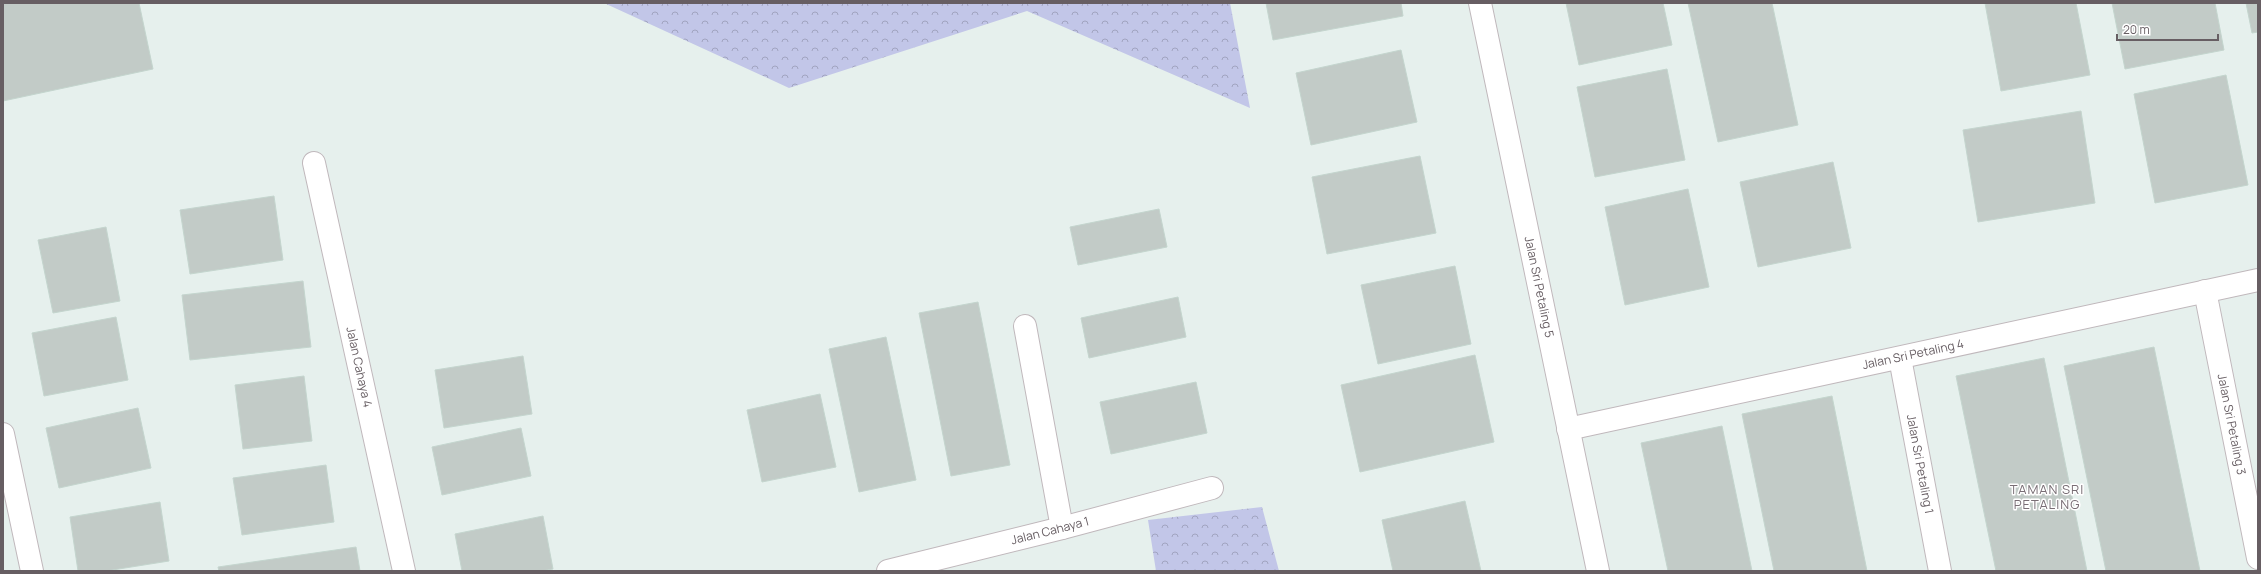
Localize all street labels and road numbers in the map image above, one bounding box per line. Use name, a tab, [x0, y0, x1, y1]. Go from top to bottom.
street label: Jalan Sri Petaling 5	[1521, 235, 1558, 339]
street label: Jalan Cahaya 4	[342, 325, 377, 409]
street label: Jalan Sri Petaling 4	[1861, 335, 1965, 373]
street label: Jalan Sri Petaling 3	[2214, 372, 2250, 476]
street label: Jalan Sri Petaling 1	[1903, 413, 1938, 515]
street label: Jalan Cahaya 1	[1009, 512, 1091, 548]

